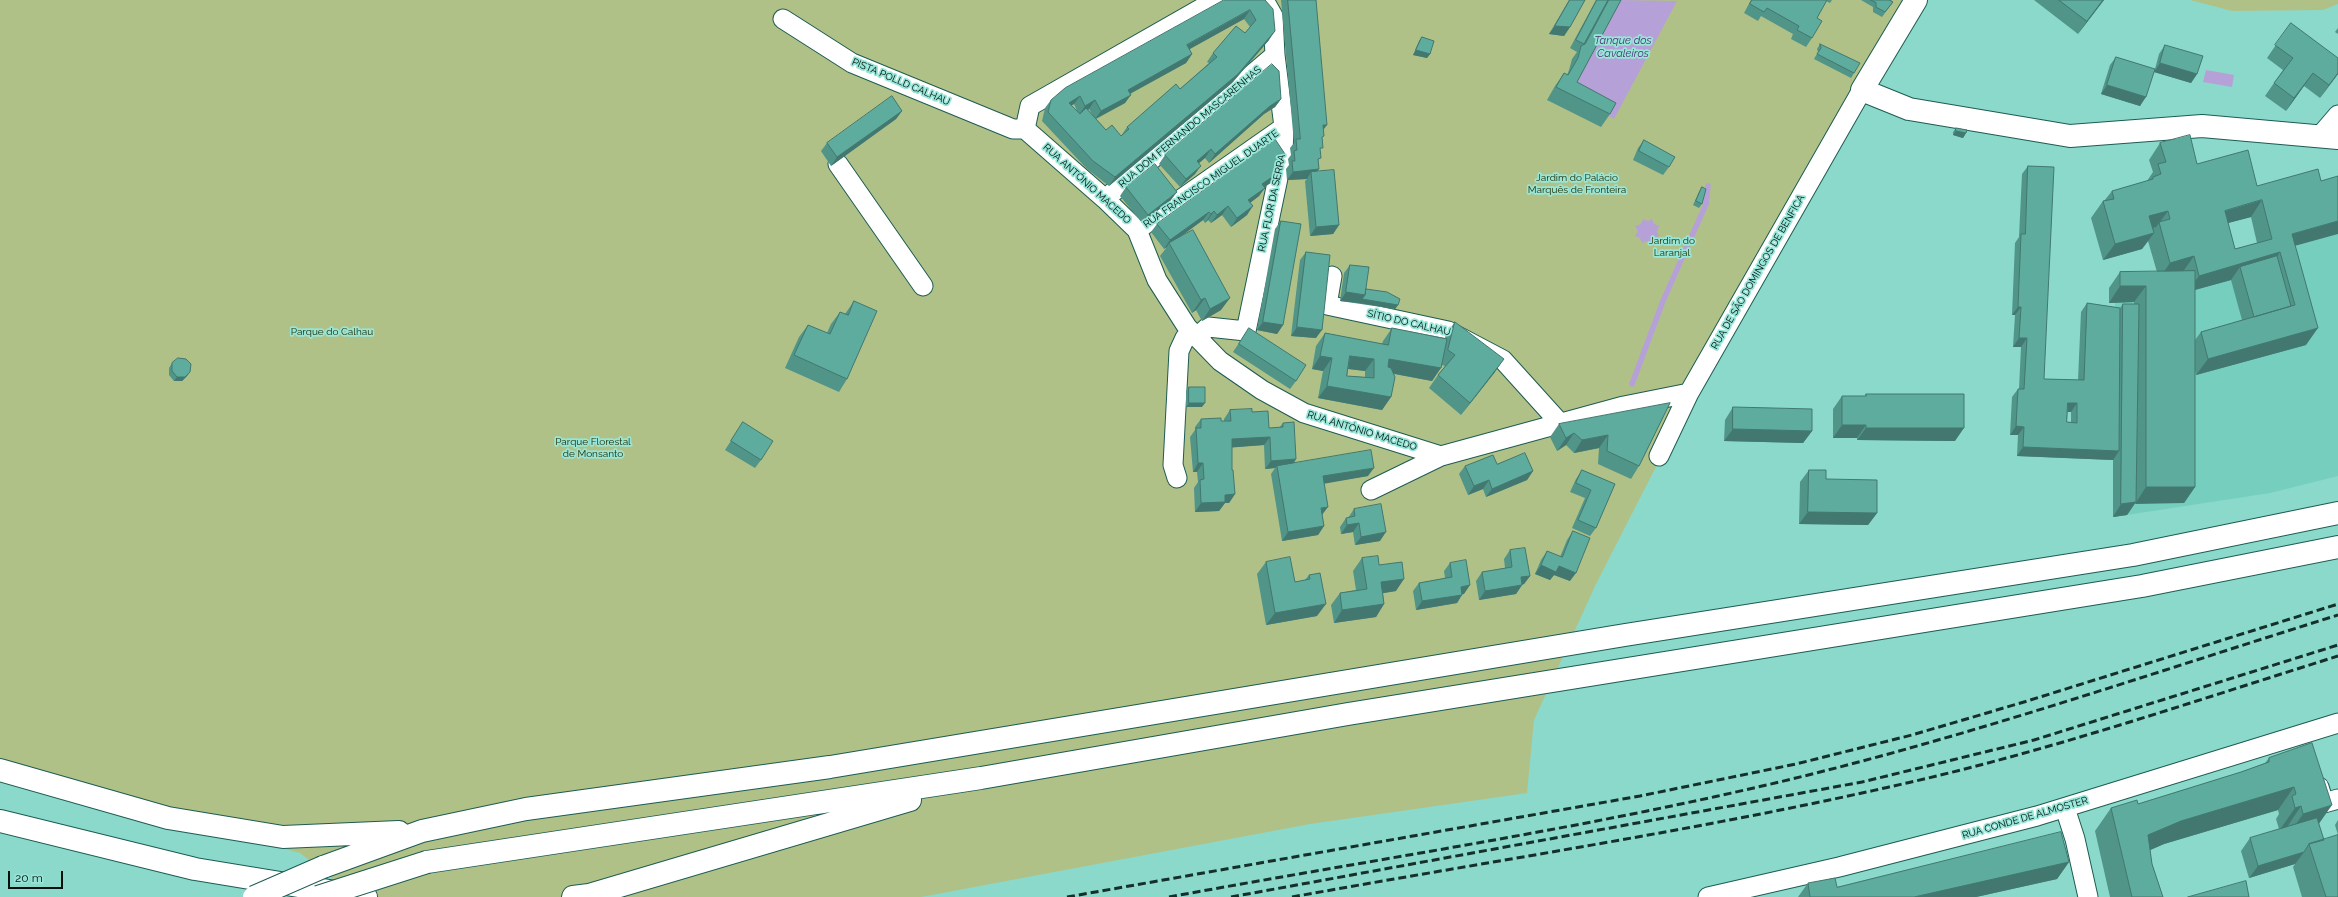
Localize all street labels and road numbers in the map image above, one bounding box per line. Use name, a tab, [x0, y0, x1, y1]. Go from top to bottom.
street label: PISTA POLLD CALHAU	[850, 56, 952, 108]
street label: RUA DOM FERNANDO MASCARENHAS	[1116, 64, 1264, 190]
street label: RUA FRANCISCO MIGUEL DUARTE	[1141, 127, 1281, 231]
street label: RUA ANTÓNIO MACEDO	[1041, 141, 1133, 227]
street label: RUA FLOR DA SERRA	[1256, 153, 1288, 253]
street label: RUA DE SÃO DOMINGOS DE BENFICA	[1709, 193, 1807, 351]
street label: SÍTIO DO CALHAU	[1366, 308, 1452, 338]
street label: RUA ANTÓNIO MACEDO	[1306, 409, 1418, 453]
street label: RUA CONDE DE ALMOSTER	[1961, 794, 2089, 842]

